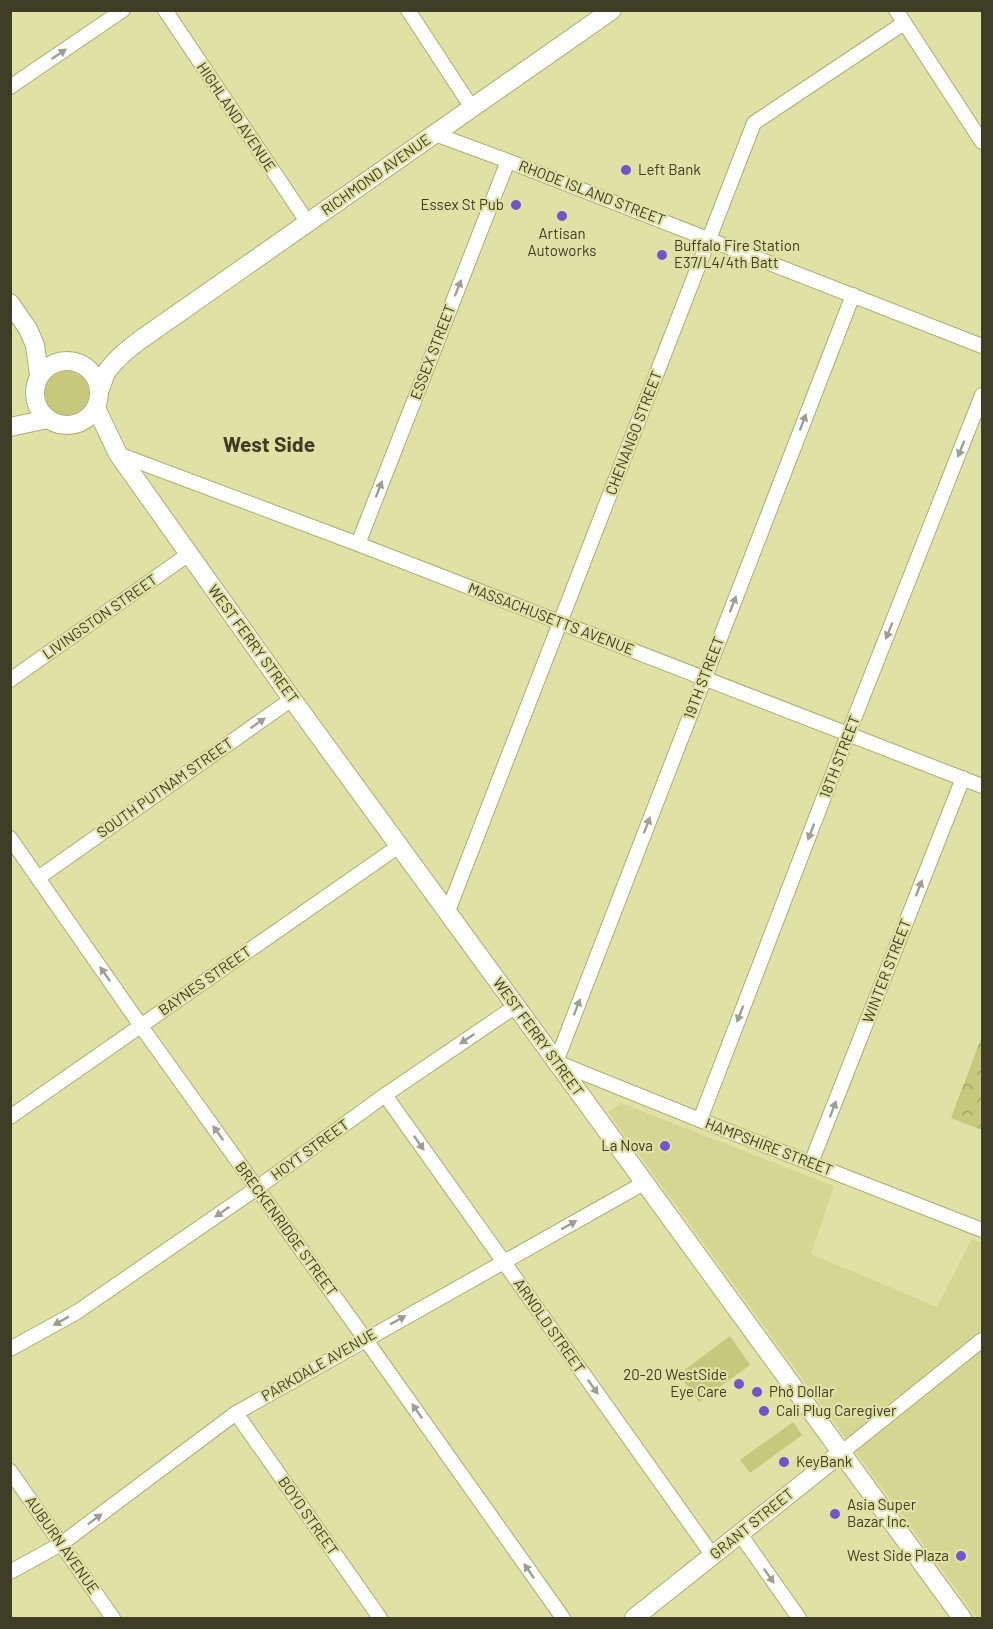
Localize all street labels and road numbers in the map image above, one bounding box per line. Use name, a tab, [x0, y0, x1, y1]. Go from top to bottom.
street label: HIGHLAND AVENUE	[194, 58, 280, 175]
street label: RICHMOND AVENUE	[317, 130, 434, 219]
street label: RHODE ISLAND STREET	[516, 156, 668, 228]
street label: ESSEX STREET	[406, 302, 458, 402]
street label: CHENANGO STREET	[601, 368, 665, 497]
street label: LIVINGSTON STREET	[39, 570, 160, 663]
street label: MASSACHUSETTS AVENUE	[466, 578, 637, 658]
street label: WEST FERRY STREET	[205, 581, 303, 706]
street label: 19TH STREET	[679, 634, 727, 722]
street label: 18TH STREET	[815, 713, 863, 801]
street label: SOUTH PUTNAM STREET	[93, 733, 236, 841]
street label: WINTER STREET	[858, 916, 914, 1025]
street label: BAYNES STREET	[155, 942, 254, 1019]
street label: WEST FERRY STREET	[490, 974, 588, 1099]
street label: HAMPSHIRE STREET	[703, 1113, 836, 1179]
street label: HOYT STREET	[267, 1115, 352, 1183]
street label: BRECKENRIDGE STREET	[232, 1158, 342, 1299]
street label: ARNOLD STREET	[510, 1275, 589, 1376]
street label: PARKDALE AVENUE	[258, 1324, 379, 1404]
street label: BOYD STREET	[275, 1473, 343, 1558]
street label: GRANT STREET	[706, 1484, 797, 1562]
street label: AUBURN AVENUE	[22, 1492, 103, 1597]

